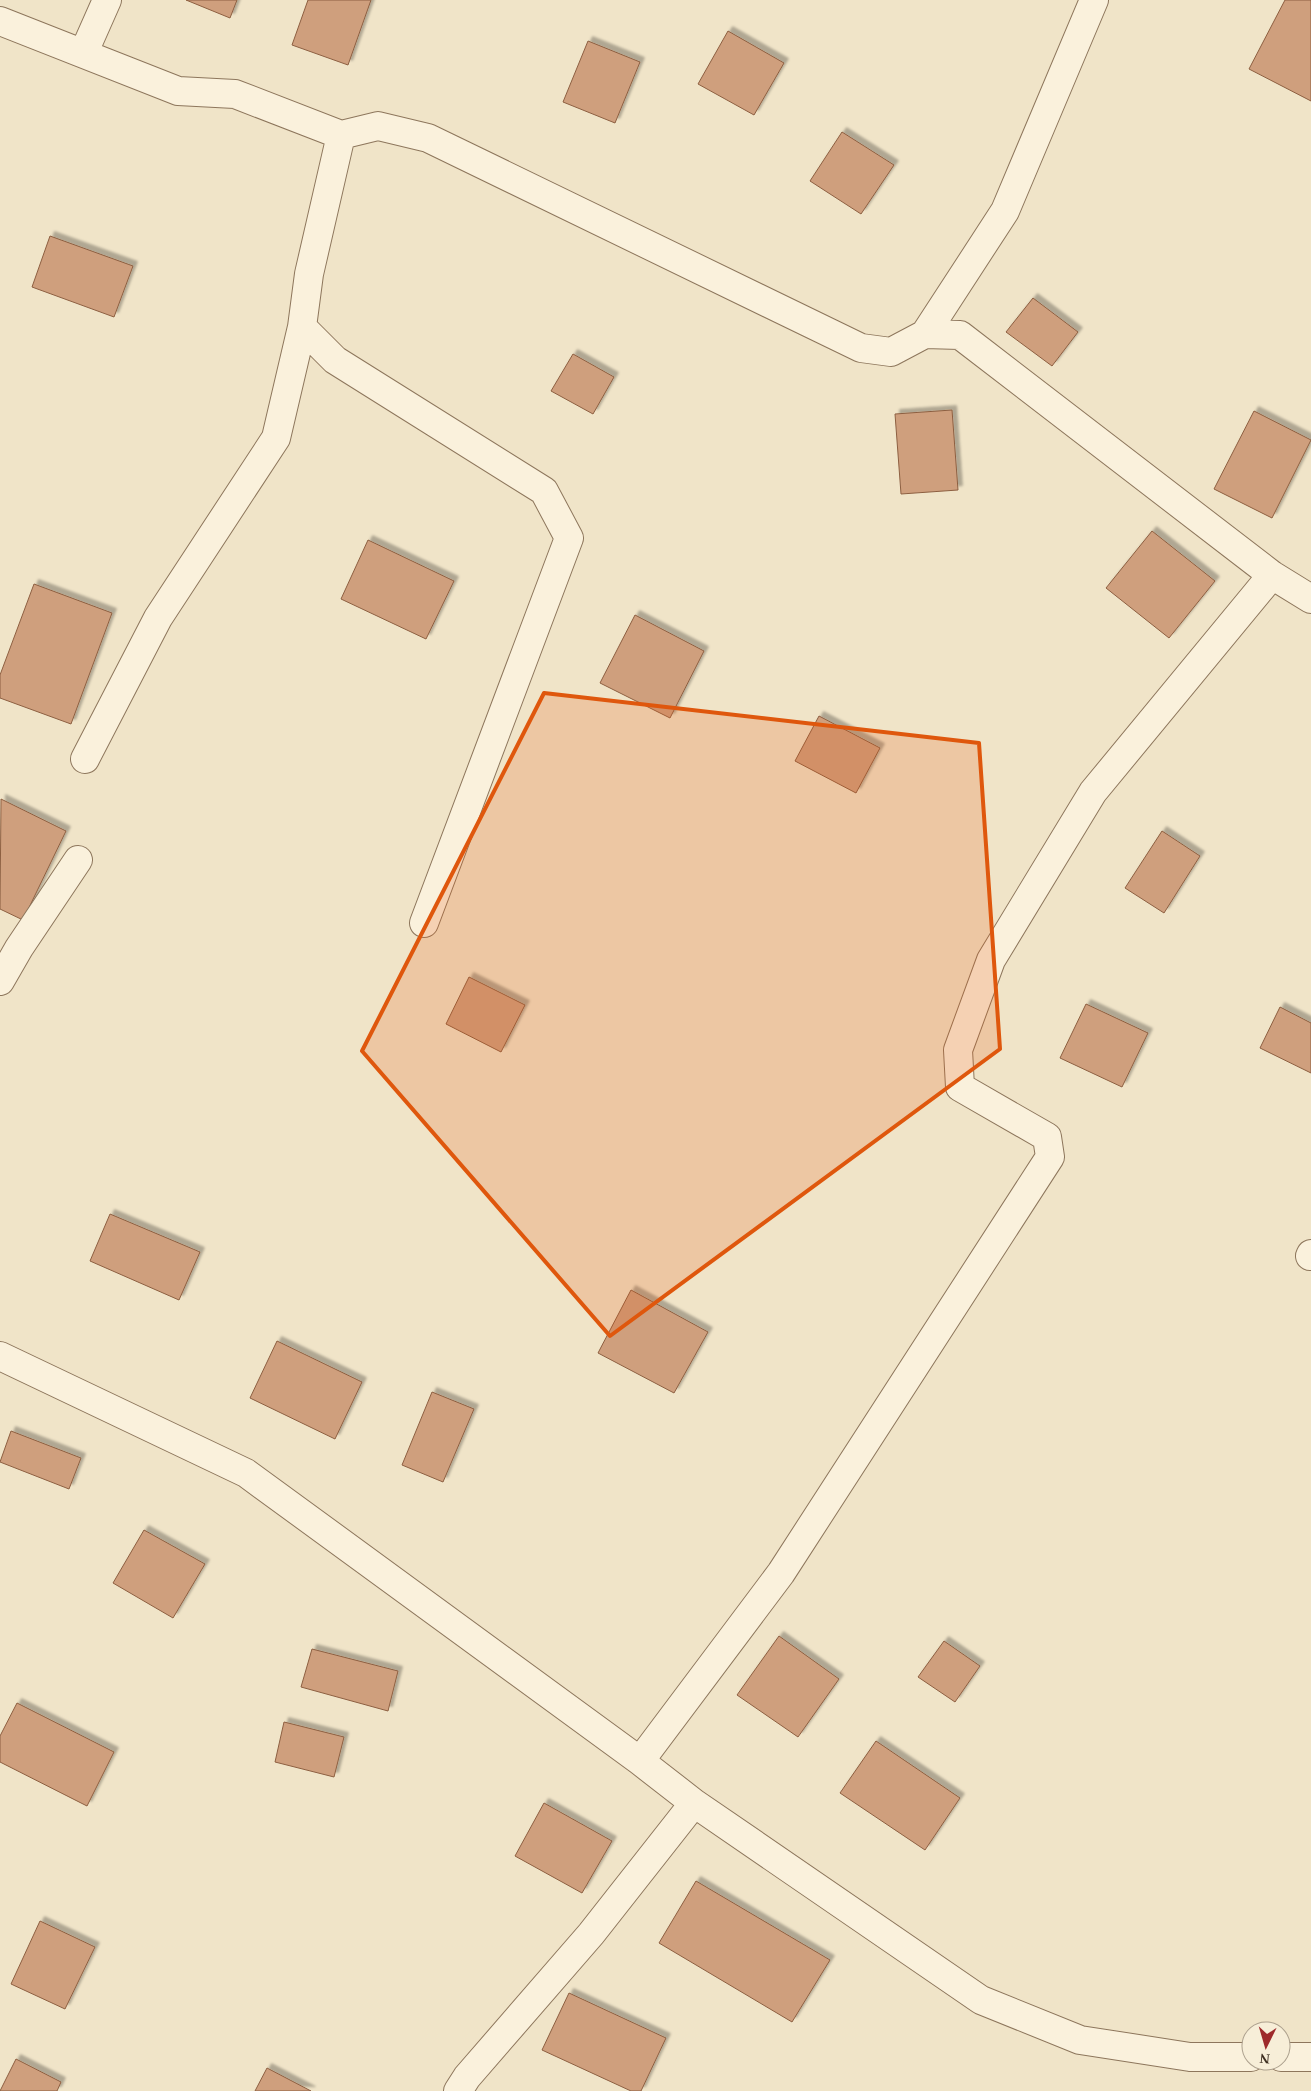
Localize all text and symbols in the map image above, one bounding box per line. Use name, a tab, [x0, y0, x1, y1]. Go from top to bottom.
north arrow	[1241, 2021, 1291, 2071]
text: N	[1259, 2051, 1271, 2066]

